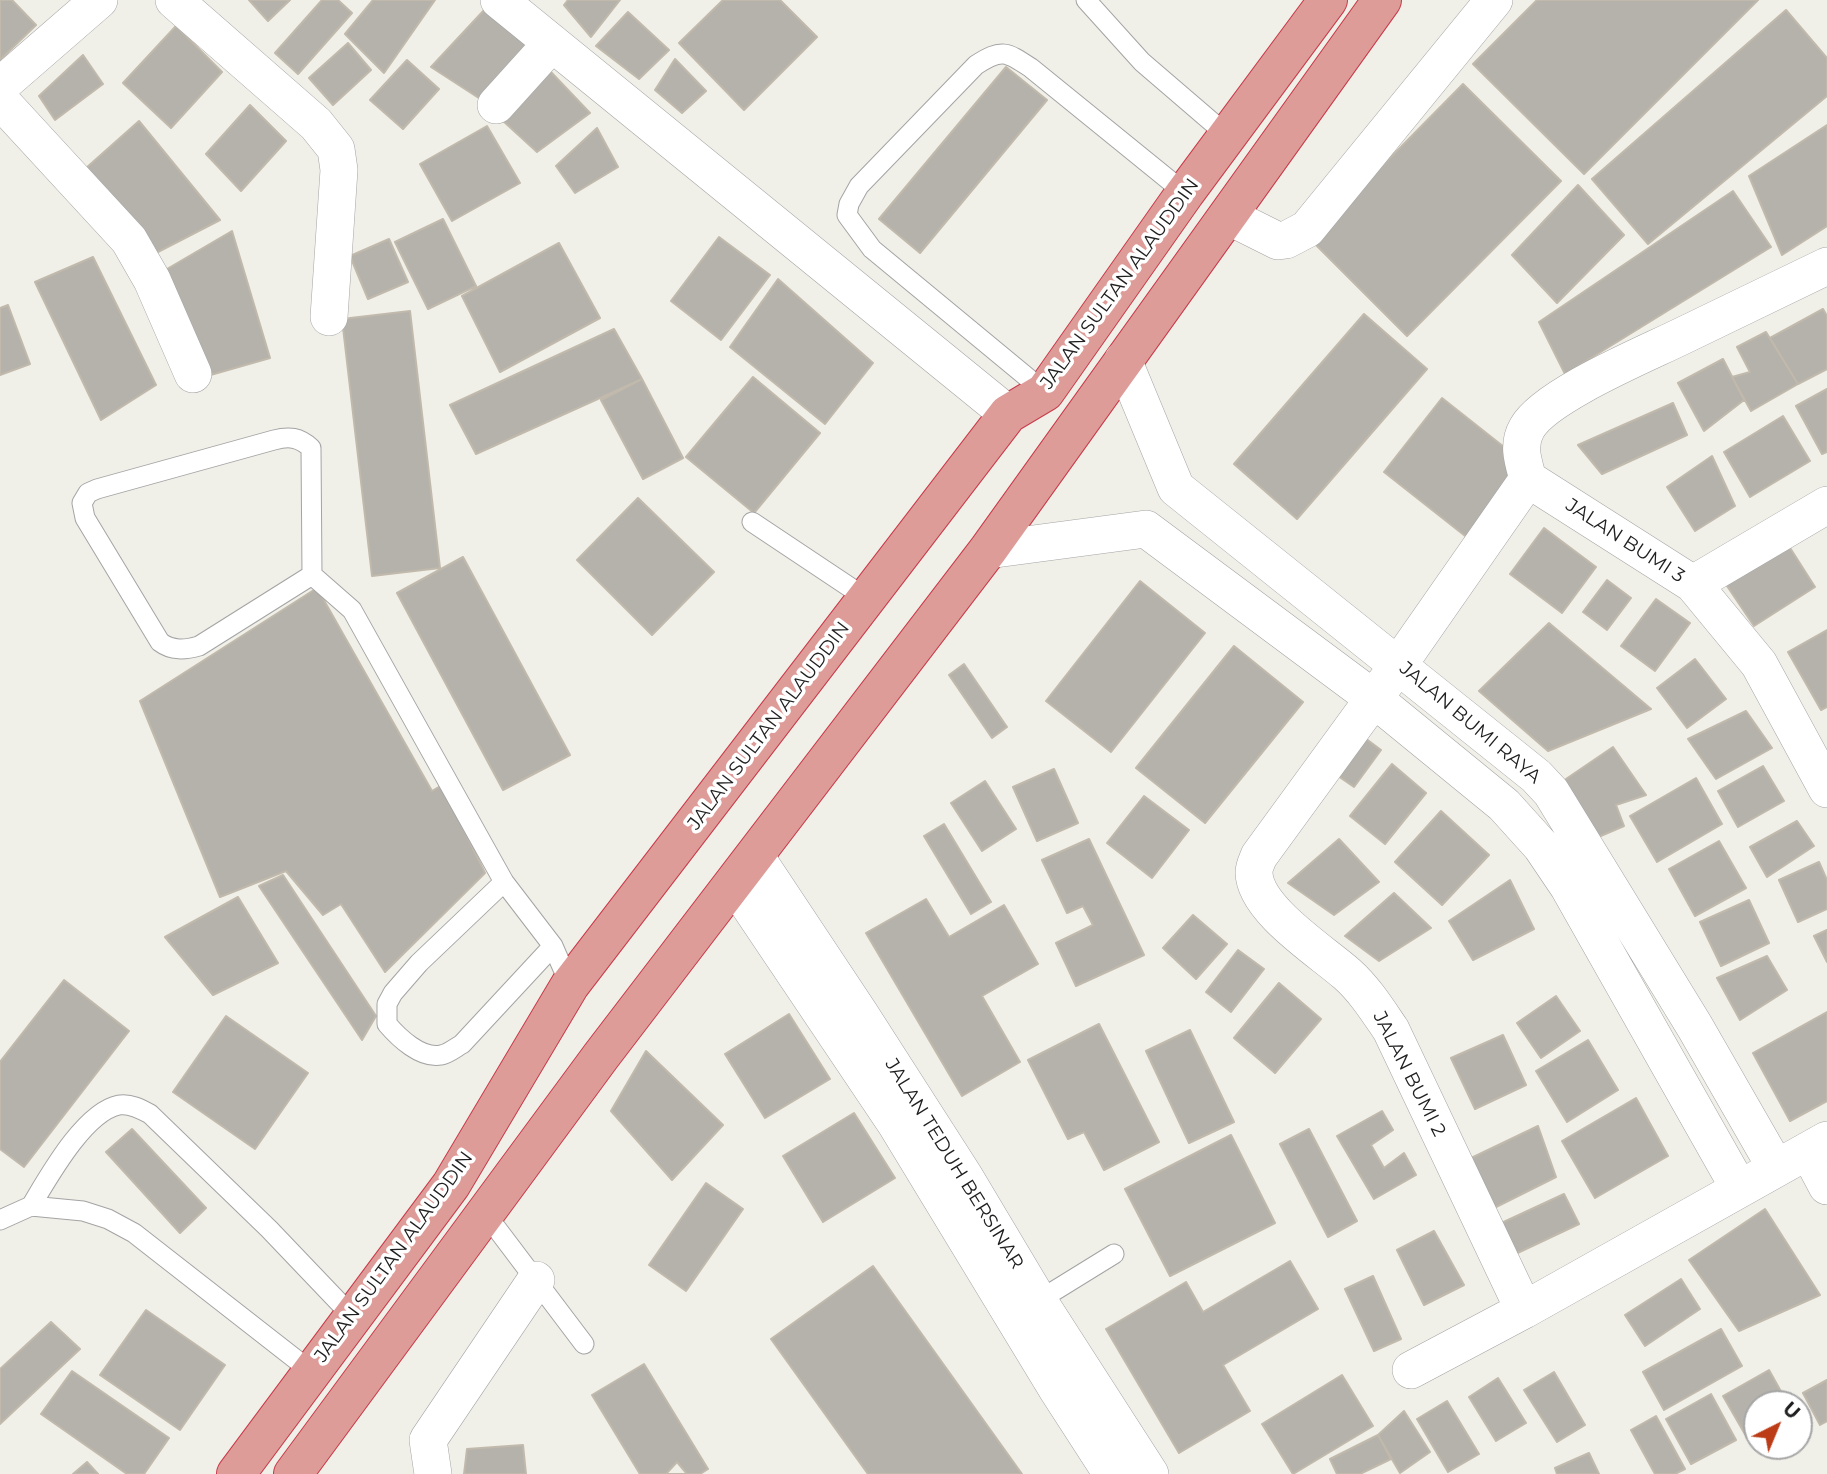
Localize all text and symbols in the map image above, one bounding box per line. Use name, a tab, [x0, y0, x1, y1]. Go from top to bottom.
street label: JALAN SULTAN ALAUDDIN	[1036, 174, 1204, 394]
street label: JALAN BUMI 3	[1561, 494, 1689, 588]
street label: JALAN SULTAN ALAUDDIN	[683, 617, 855, 835]
street label: JALAN BUMI RAYA	[1395, 657, 1545, 789]
street label: JALAN BUMI 2	[1368, 1008, 1450, 1140]
street label: JALAN TEDUH BERSINAR	[880, 1055, 1028, 1273]
street label: JALAN SULTAN ALAUDDIN	[310, 1147, 478, 1367]
north arrow	[1743, 1390, 1813, 1460]
text: U	[1778, 1397, 1805, 1424]

